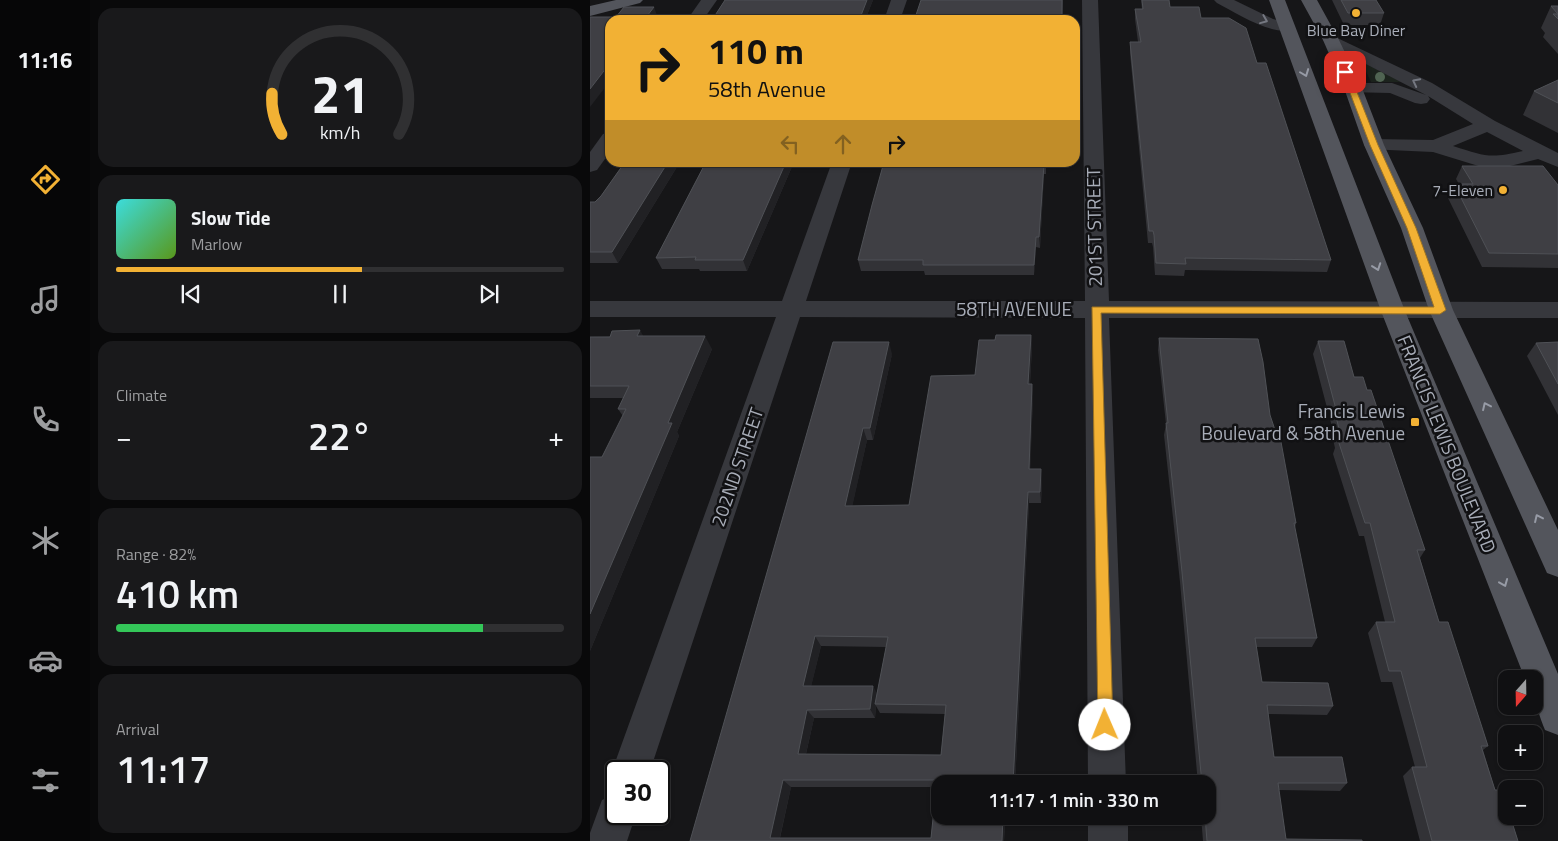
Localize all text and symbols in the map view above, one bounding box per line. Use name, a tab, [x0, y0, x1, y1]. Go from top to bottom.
marker: Blue Bay Diner	[1350, 7, 1362, 19]
one-way arrow	[1259, 14, 1268, 24]
place label: Blue Bay Diner	[1307, 18, 1406, 42]
text: 110 m	[708, 24, 804, 78]
icon: right	[625, 35, 690, 100]
text: 11:16	[18, 43, 72, 77]
pin	[1324, 51, 1366, 93]
text: 21	[311, 54, 369, 133]
icon: arrive	[1331, 58, 1359, 86]
one-way arrow	[1299, 68, 1309, 77]
text: 58th Avenue	[708, 72, 826, 106]
one-way arrow	[1412, 78, 1421, 88]
text: km/h	[320, 119, 360, 146]
icon: left	[776, 130, 804, 158]
icon: ahead	[829, 130, 857, 158]
icon: right	[882, 130, 910, 158]
icon: directions	[28, 162, 63, 197]
street label: 201ST STREET	[1078, 167, 1109, 287]
place label: 7-Eleven	[1432, 178, 1493, 202]
marker: 7-Eleven	[1497, 184, 1509, 196]
text: Slow Tide	[191, 203, 270, 232]
text: Marlow	[191, 232, 242, 256]
one-way arrow	[1371, 262, 1381, 271]
icon: previous	[177, 280, 205, 308]
icon: pause	[326, 280, 354, 308]
icon: next	[475, 280, 503, 308]
icon: music	[28, 282, 63, 317]
street label: 58TH AVENUE	[956, 294, 1072, 323]
street label: FRANCIS LEWIS BOULEVARD	[1390, 330, 1504, 557]
text: Climate	[116, 383, 167, 407]
place label: Francis Lewis Boulevard & 58th Avenue	[1201, 396, 1405, 447]
icon: phone	[28, 402, 63, 437]
one-way arrow	[1482, 402, 1492, 411]
street label: 202ND STREET	[703, 403, 770, 530]
text: 22°	[308, 407, 372, 465]
text: −	[116, 415, 132, 458]
text: +	[548, 415, 564, 458]
marker: Francis Lewis Boulevard & 58th Avenue	[1409, 416, 1421, 428]
one-way arrow	[1534, 515, 1544, 524]
icon: climate	[28, 523, 63, 558]
text: Range · 82%	[116, 542, 196, 566]
text: 410 km	[116, 565, 239, 623]
one-way arrow	[1497, 578, 1508, 587]
icon: car	[28, 643, 63, 678]
north arrow	[1498, 670, 1542, 715]
map controls	[1498, 670, 1543, 825]
position arrow	[1078, 698, 1130, 750]
text: Arrival	[116, 717, 159, 741]
button: +	[1498, 725, 1543, 770]
text: 11:17	[116, 740, 210, 798]
speed limit sign: 30	[605, 760, 670, 825]
icon: filters	[28, 763, 63, 798]
button: −	[1498, 780, 1543, 825]
text: 11:17 · 1 min · 330 m	[988, 785, 1159, 814]

